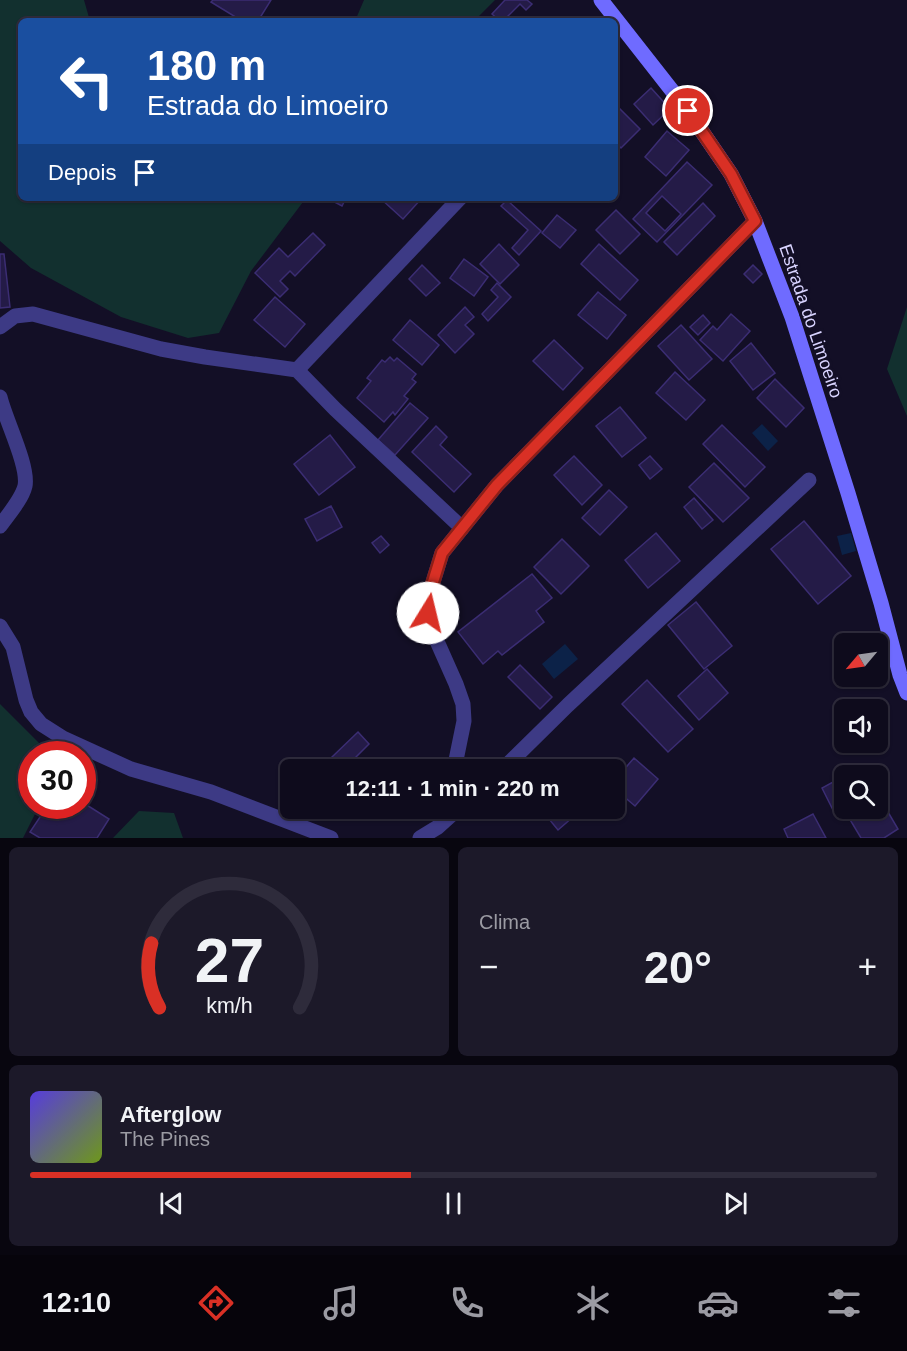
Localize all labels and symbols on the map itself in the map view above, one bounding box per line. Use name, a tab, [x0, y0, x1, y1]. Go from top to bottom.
pin	[662, 85, 713, 136]
street label: Estrada do Limoeiro	[775, 242, 847, 400]
position arrow	[396, 581, 460, 645]
north arrow	[834, 633, 888, 687]
speed limit sign: 30	[18, 741, 96, 819]

